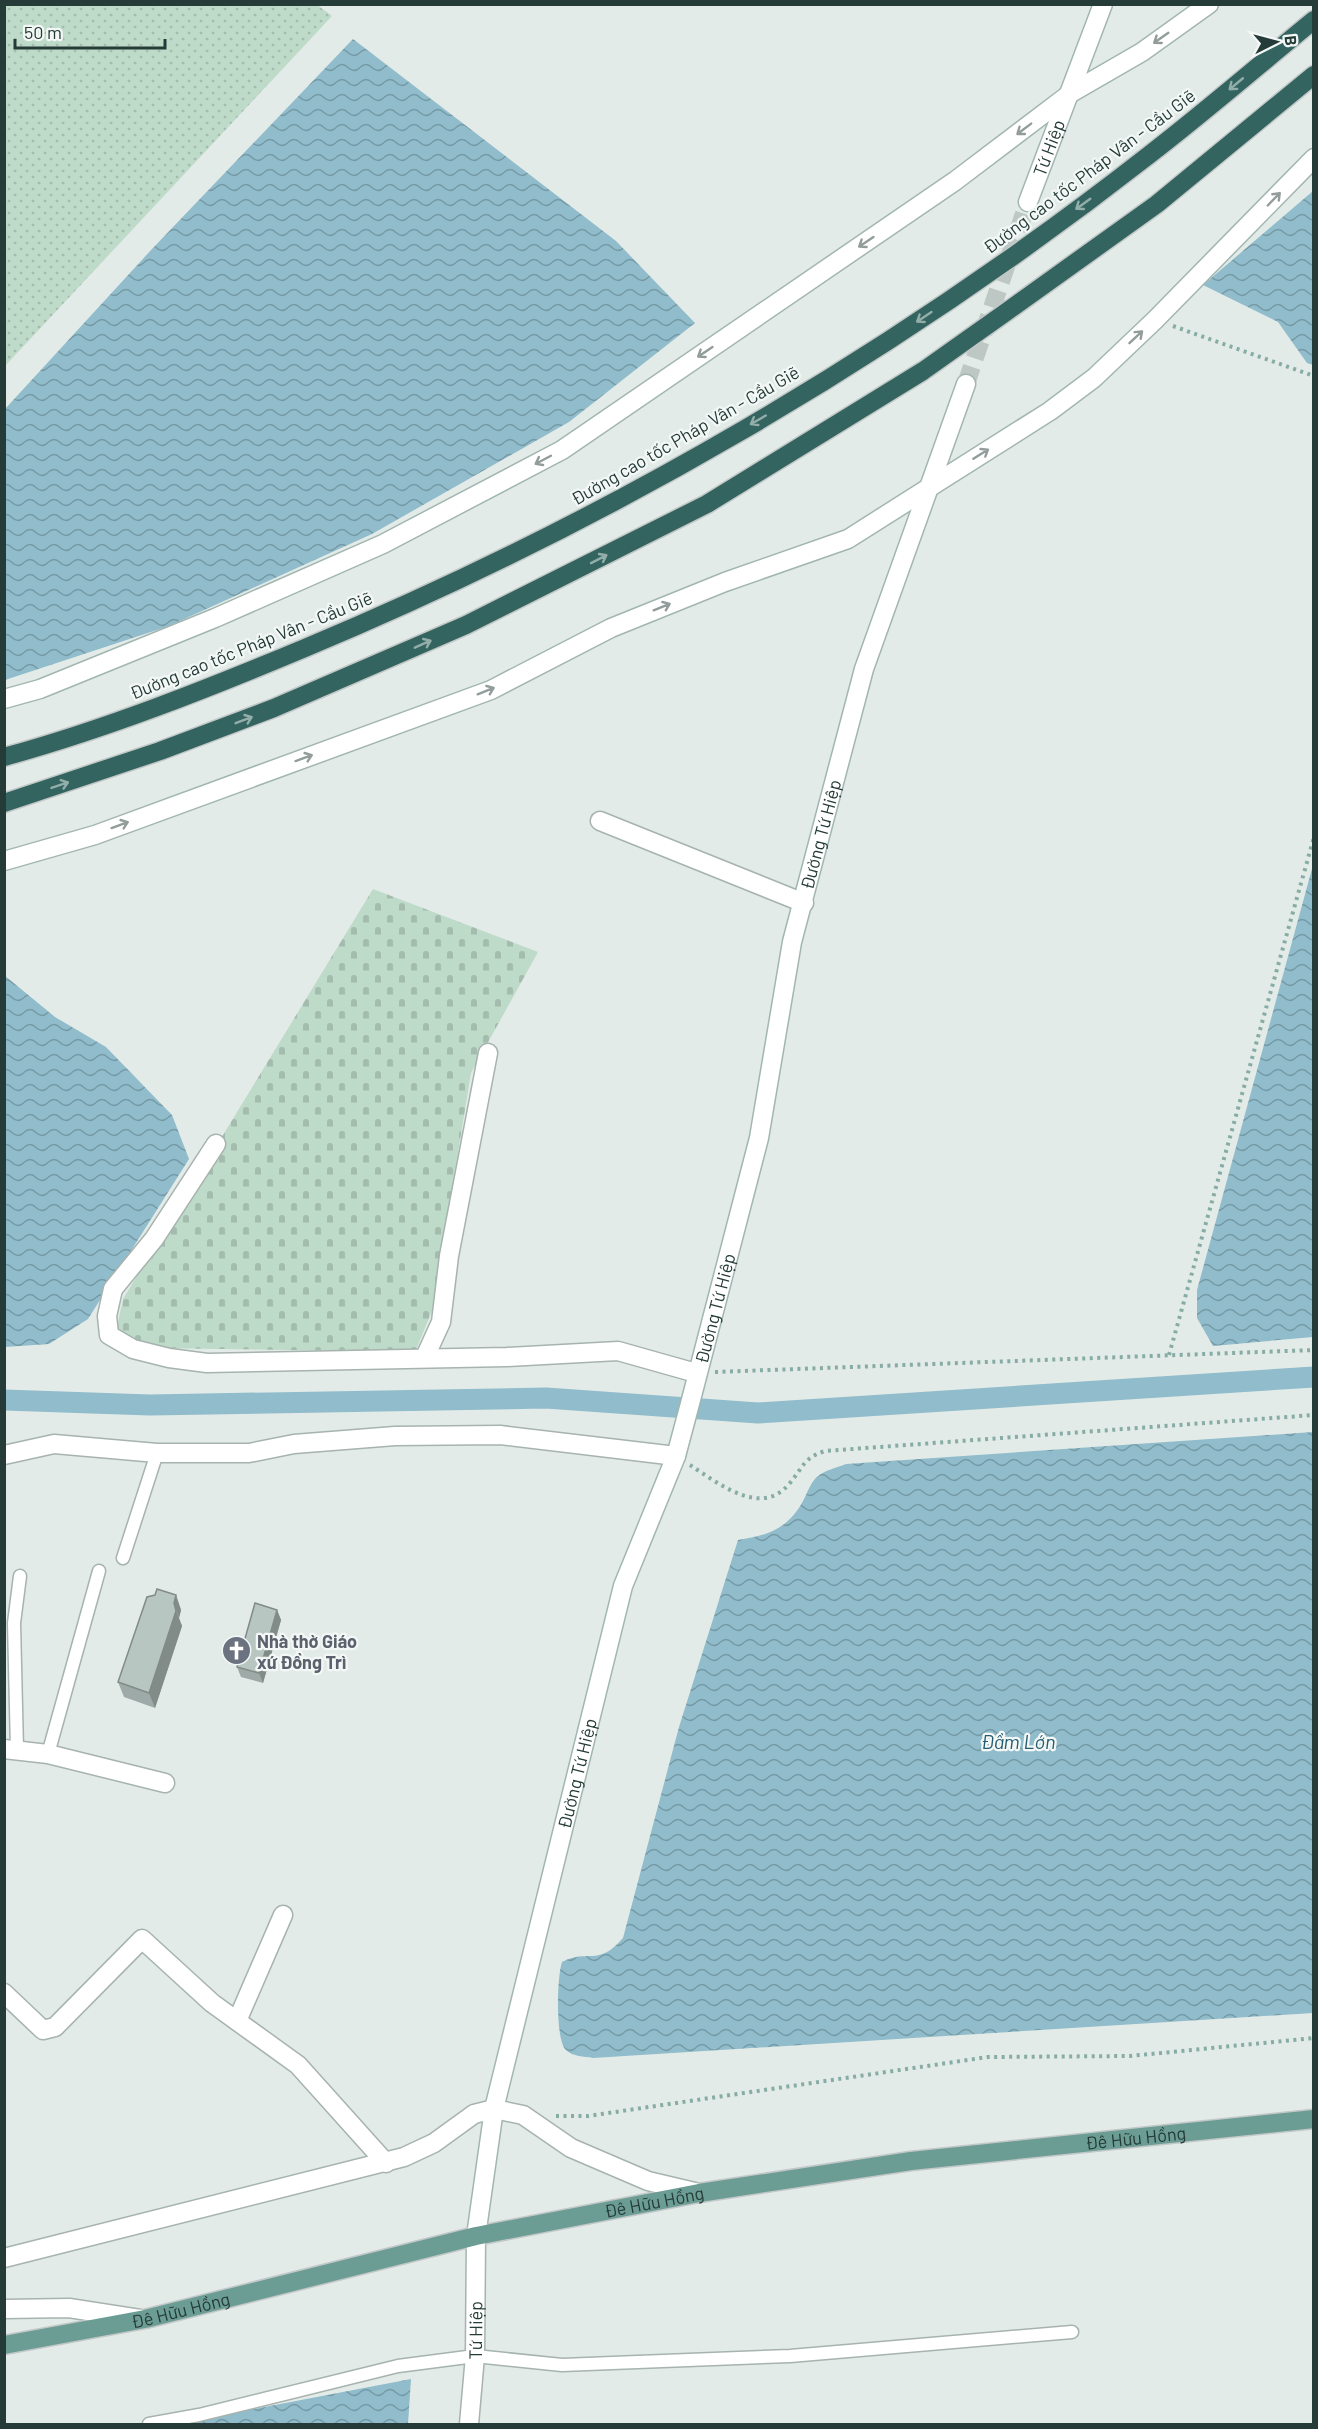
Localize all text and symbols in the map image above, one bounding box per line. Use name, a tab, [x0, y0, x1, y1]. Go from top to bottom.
scale bar	[15, 12, 165, 50]
north arrow	[1246, 12, 1306, 72]
text: 50 m	[24, 21, 62, 43]
one-way arrow	[1153, 32, 1169, 44]
text: B	[1281, 34, 1301, 46]
one-way arrow	[1228, 77, 1244, 90]
street label: Đường cao tốc Pháp Vân - Cầu Giẽ	[979, 84, 1199, 258]
street label: Tứ Hiệp	[1028, 116, 1069, 179]
one-way arrow	[1017, 122, 1033, 135]
one-way arrow	[1266, 191, 1281, 206]
one-way arrow	[1075, 198, 1091, 210]
one-way arrow	[858, 236, 874, 248]
one-way arrow	[915, 310, 932, 323]
one-way arrow	[1129, 330, 1144, 345]
one-way arrow	[697, 346, 713, 358]
street label: Đường cao tốc Pháp Vân - Cầu Giẽ	[567, 361, 803, 509]
one-way arrow	[750, 414, 767, 426]
one-way arrow	[972, 448, 989, 460]
one-way arrow	[534, 455, 552, 466]
one-way arrow	[590, 553, 607, 565]
street label: Đường cao tốc Pháp Vân - Cầu Giẽ	[127, 586, 375, 704]
one-way arrow	[653, 601, 671, 612]
one-way arrow	[414, 638, 432, 649]
one-way arrow	[477, 685, 495, 696]
one-way arrow	[234, 714, 253, 725]
one-way arrow	[294, 752, 312, 763]
street label: Đường Tứ Hiệp	[795, 777, 845, 892]
one-way arrow	[50, 778, 69, 789]
one-way arrow	[111, 819, 129, 830]
street label: Đường Tứ Hiệp	[690, 1251, 740, 1366]
place label: Nhà thờ Giáo xứ Đồng Trì	[257, 1630, 357, 1673]
church icon: Nhà thờ Giáo xứ Đồng Trì	[220, 1635, 252, 1667]
street label: Đường Tứ Hiệp	[553, 1716, 601, 1831]
water label: Đầm Lớn	[981, 1729, 1055, 1753]
street label: Đê Hữu Hồng	[1084, 2121, 1187, 2154]
street label: Đê Hữu Hồng	[602, 2181, 706, 2222]
street label: Đê Hữu Hồng	[129, 2287, 232, 2332]
street label: Tứ Hiệp	[464, 2301, 486, 2360]

